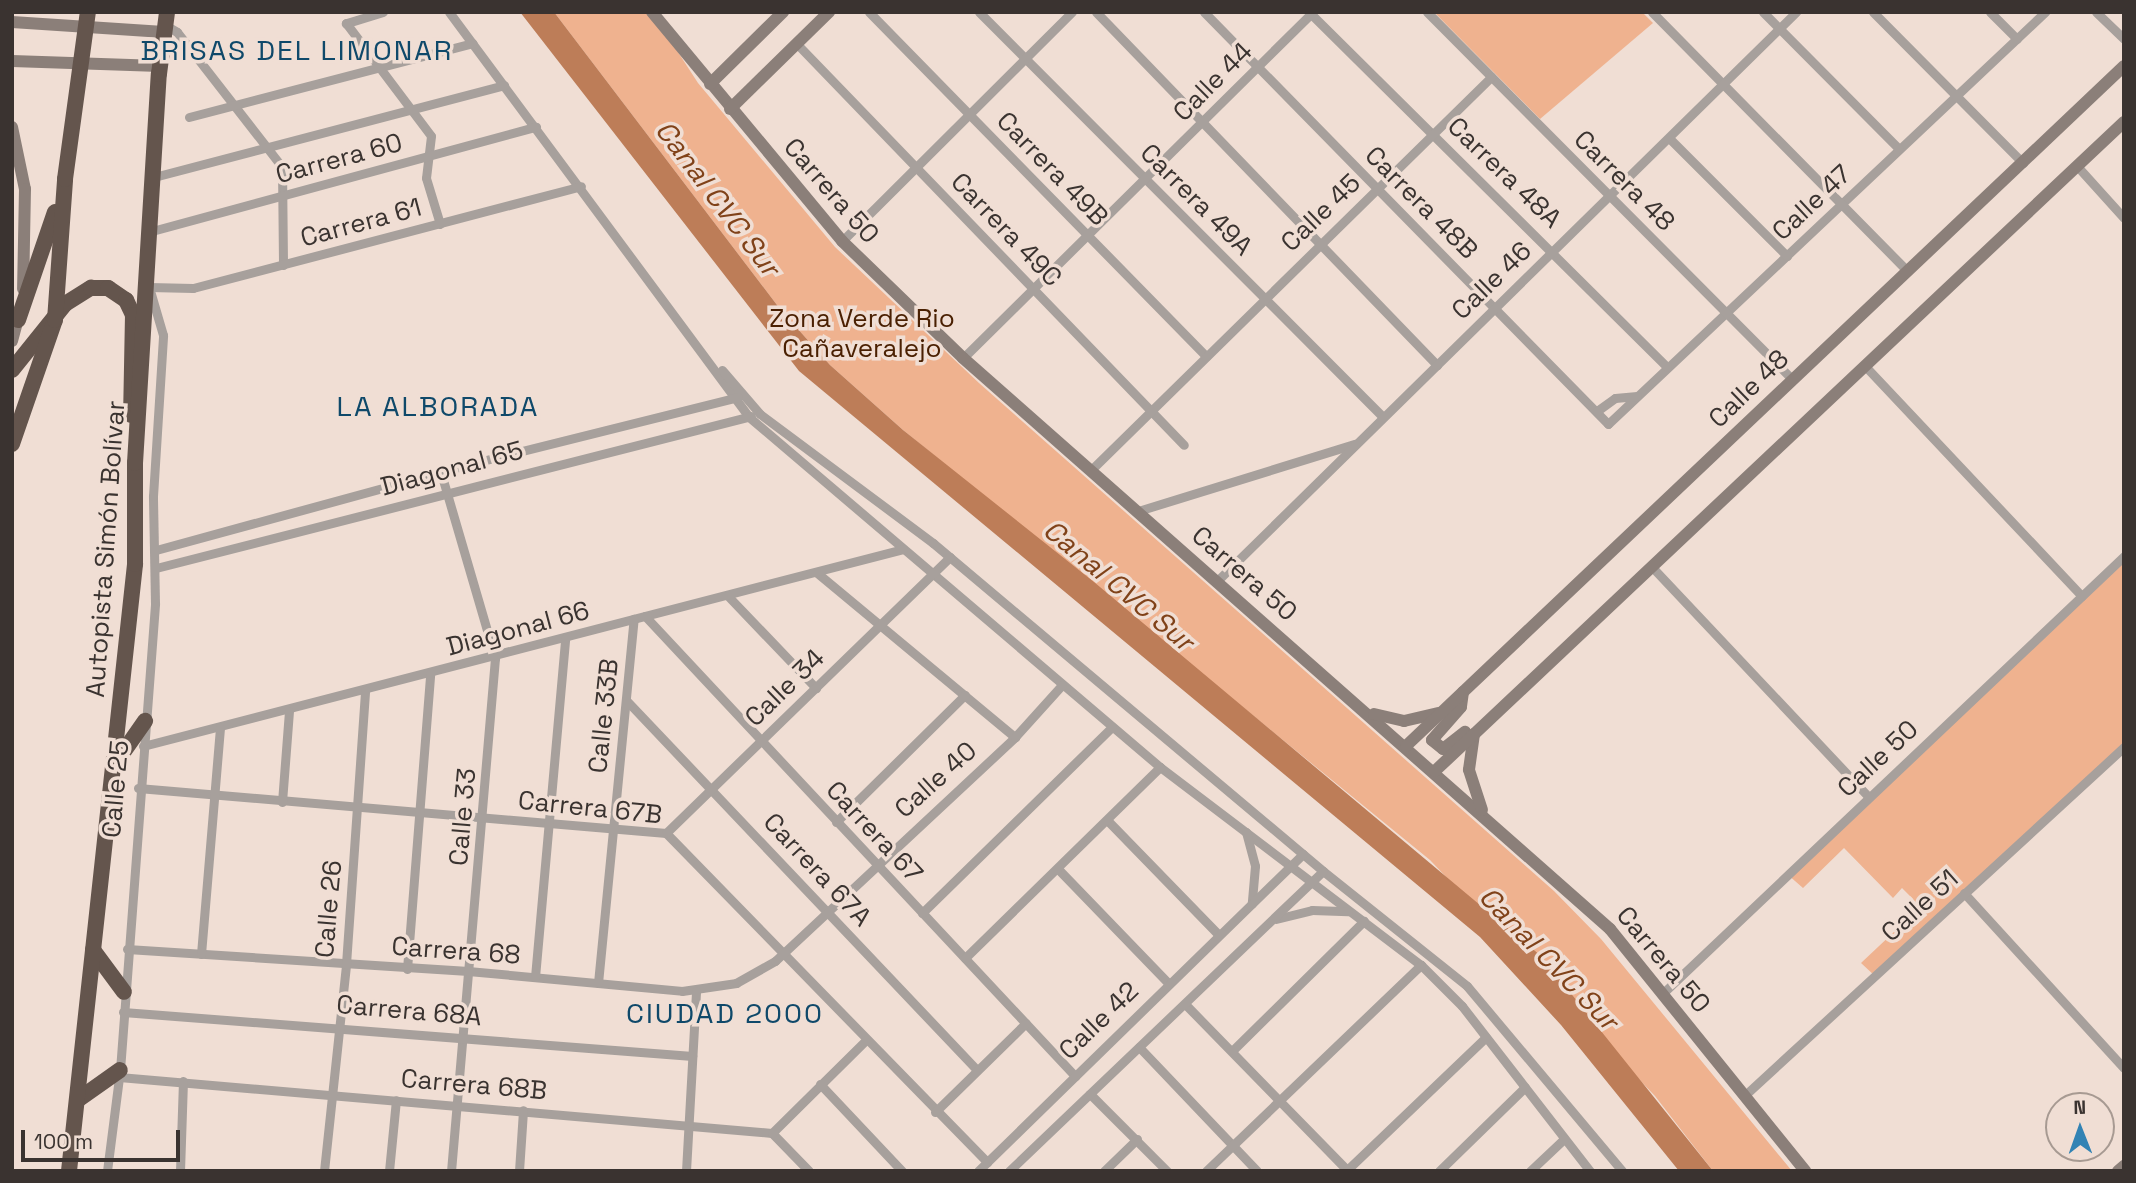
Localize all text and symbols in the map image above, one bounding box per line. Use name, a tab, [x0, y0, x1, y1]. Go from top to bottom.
district label: BRISAS DEL LIMONAR	[142, 33, 452, 67]
street label: Calle 44	[1167, 36, 1259, 128]
street label: Carrera 49B	[990, 105, 1114, 233]
street label: Carrera 48A	[1441, 111, 1567, 235]
water label: Canal CVC Sur	[649, 114, 787, 282]
street label: Carrera 48	[1567, 124, 1681, 238]
street label: Carrera 60	[272, 127, 406, 191]
street label: Carrera 50	[777, 132, 885, 250]
street label: Carrera 49A	[1133, 137, 1259, 263]
street label: Carrera 48B	[1358, 140, 1484, 266]
street label: Calle 47	[1766, 159, 1858, 247]
street label: Carrera 49C	[944, 167, 1068, 293]
street label: Calle 45	[1275, 168, 1367, 258]
street label: Carrera 61	[297, 192, 425, 254]
street label: Calle 46	[1446, 236, 1538, 326]
park label: Zona Verde Rio Cañaveralejo	[769, 303, 955, 364]
street label: Calle 48	[1703, 343, 1795, 435]
district label: LA ALBORADA	[338, 389, 538, 423]
street label: Autopista Simón Bolívar	[80, 399, 132, 699]
street label: Diagonal 65	[377, 435, 527, 503]
water label: Canal CVC Sur	[1037, 512, 1201, 658]
street label: Carrera 50	[1185, 520, 1303, 628]
street label: Diagonal 66	[443, 595, 593, 663]
street label: Calle 34	[739, 643, 831, 733]
street label: Calle 33B	[582, 657, 626, 775]
street label: Calle 50	[1831, 714, 1925, 804]
street label: Calle 40	[889, 735, 983, 825]
street label: Calle 25	[96, 739, 136, 839]
street label: Calle 33	[443, 767, 483, 867]
street label: Carrera 67	[819, 775, 929, 889]
street label: Carrera 67B	[516, 785, 664, 831]
street label: Carrera 67A	[757, 807, 877, 933]
street label: Calle 26	[309, 859, 349, 959]
street label: Calle 51	[1875, 863, 1965, 949]
water label: Canal CVC Sur	[1472, 879, 1626, 1037]
street label: Carrera 50	[1609, 900, 1717, 1020]
street label: Carrera 68	[390, 931, 522, 971]
street label: Calle 42	[1053, 976, 1145, 1066]
street label: Carrera 68A	[335, 989, 483, 1033]
district label: CIUDAD 2000	[627, 996, 823, 1030]
street label: Carrera 68B	[400, 1063, 548, 1107]
north arrow	[2045, 1092, 2115, 1162]
text: N	[2073, 1095, 2086, 1120]
scale bar	[24, 1116, 184, 1160]
text: 100 m	[34, 1128, 93, 1155]

